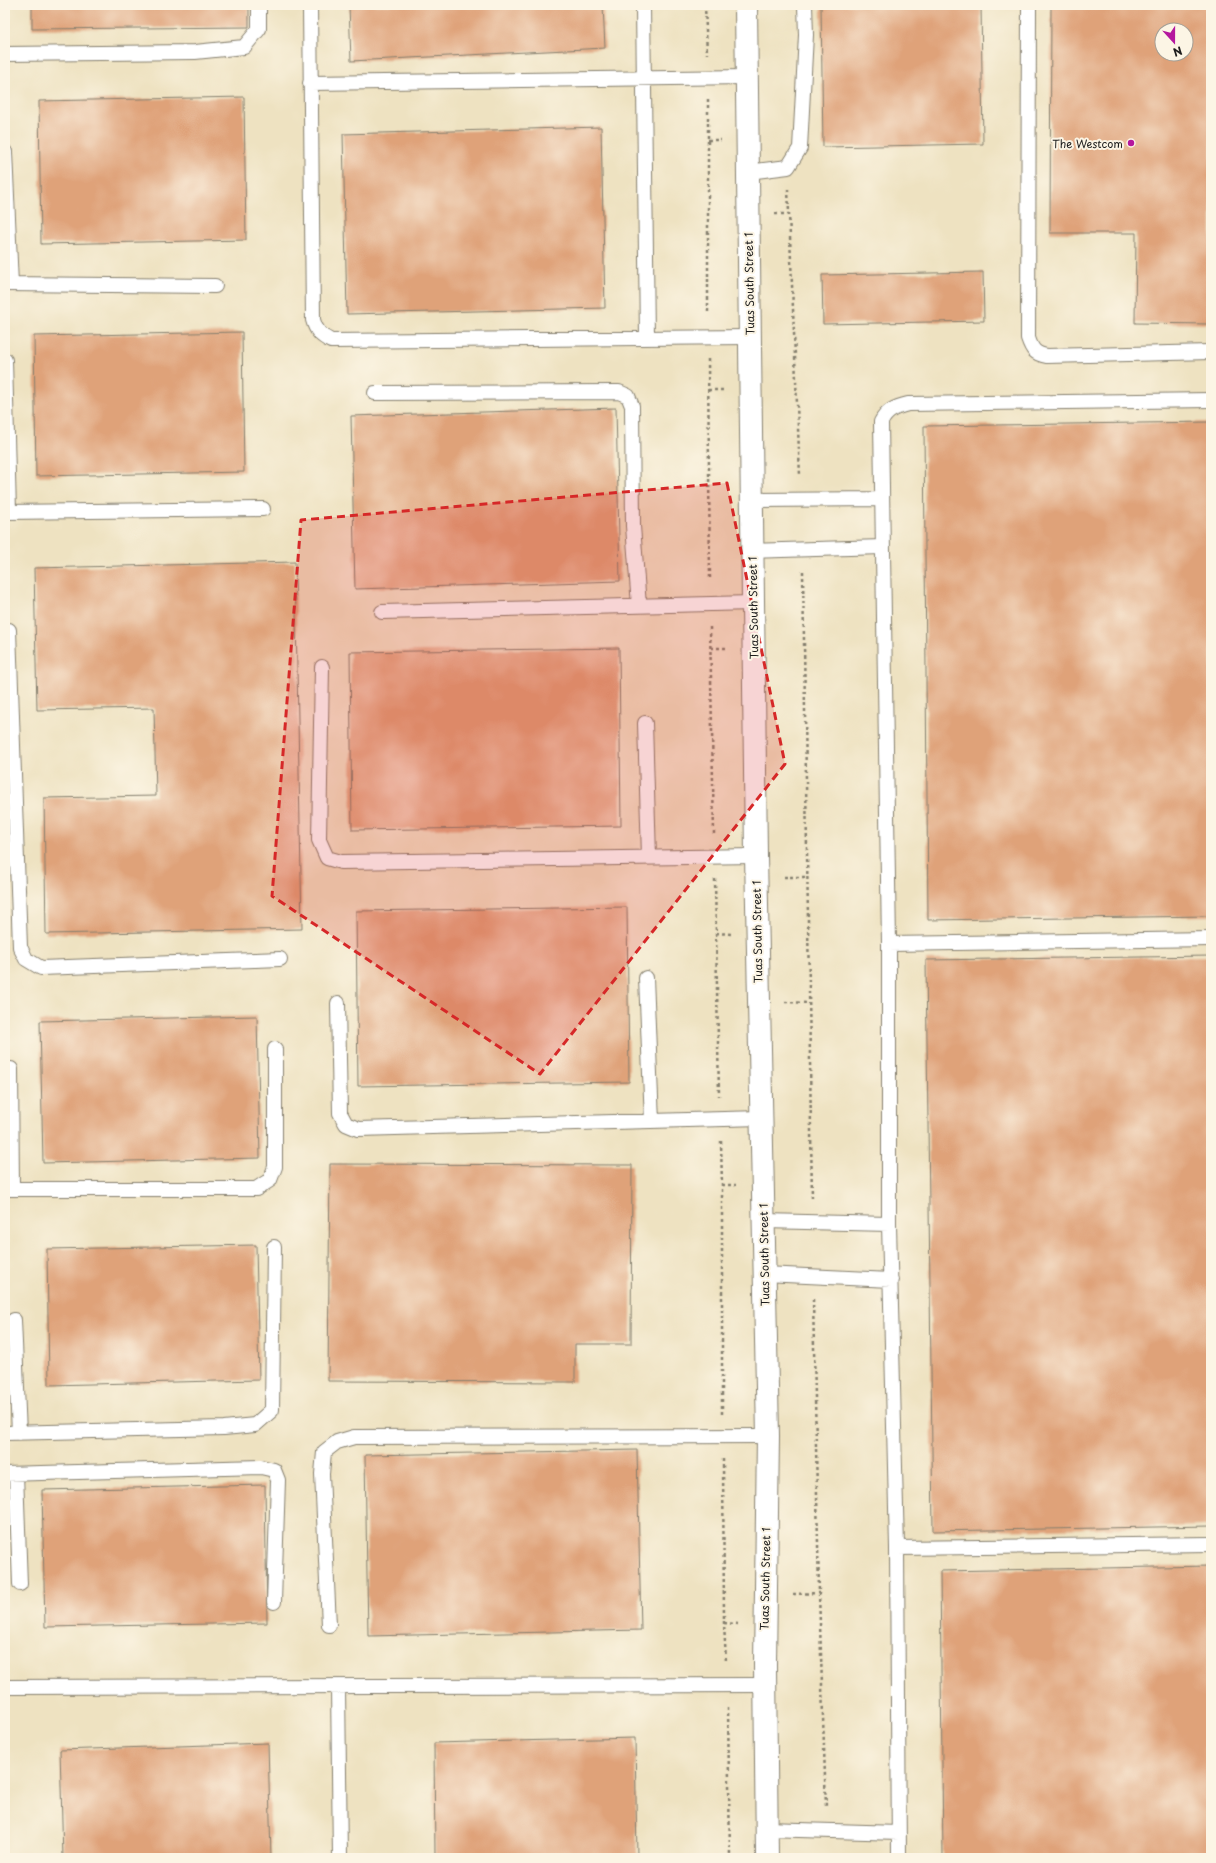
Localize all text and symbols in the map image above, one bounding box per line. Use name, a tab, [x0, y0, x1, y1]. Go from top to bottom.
north arrow	[1154, 22, 1194, 62]
text: N	[1170, 42, 1185, 61]
place label: The Westcom	[1052, 135, 1123, 152]
marker: The Westcom	[1126, 138, 1136, 148]
street label: Tuas South Street 1	[740, 232, 758, 336]
street label: Tuas South Street 1	[744, 556, 762, 660]
street label: Tuas South Street 1	[748, 880, 766, 984]
street label: Tuas South Street 1	[755, 1203, 773, 1307]
street label: Tuas South Street 1	[756, 1527, 774, 1631]

